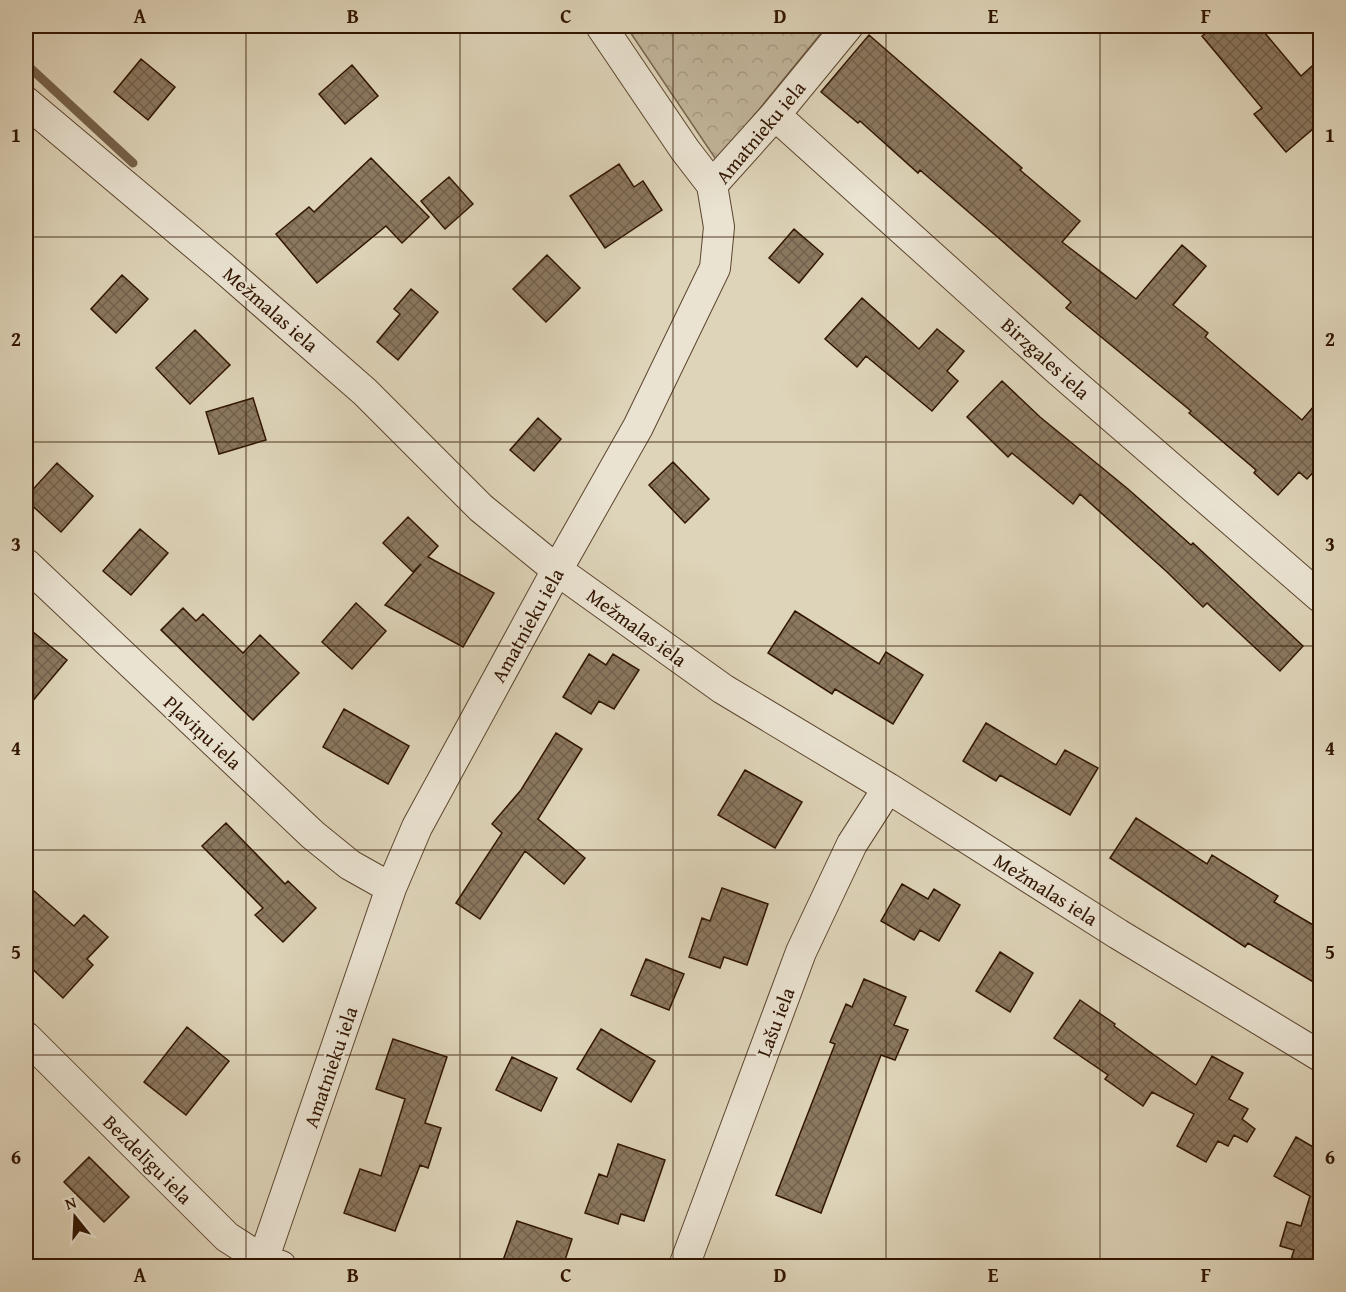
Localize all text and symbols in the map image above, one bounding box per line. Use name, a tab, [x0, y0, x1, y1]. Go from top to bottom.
text: A	[134, 1, 147, 30]
text: B	[347, 1, 359, 30]
text: C	[560, 1, 572, 30]
text: D	[773, 1, 787, 30]
text: E	[988, 1, 999, 30]
text: F	[1201, 1, 1211, 30]
street label: Amatnieku iela	[708, 74, 812, 190]
text: 1	[11, 120, 21, 149]
text: 1	[1325, 120, 1335, 149]
street label: Mežmalas iela	[217, 259, 325, 359]
street label: Birzgales iela	[995, 310, 1097, 406]
text: 2	[11, 324, 21, 353]
text: 2	[1325, 324, 1335, 353]
text: 3	[11, 529, 21, 558]
text: 3	[1325, 529, 1335, 558]
street label: Amatnieku iela	[484, 562, 571, 687]
street label: Mežmalas iela	[581, 581, 694, 674]
street label: Pļaviņu iela	[157, 688, 249, 776]
text: 4	[11, 733, 21, 762]
text: 4	[1325, 733, 1335, 762]
street label: Mežmalas iela	[988, 845, 1104, 933]
text: 5	[11, 937, 21, 966]
text: 5	[1325, 937, 1335, 966]
street label: Lašu iela	[748, 982, 802, 1061]
street label: Amatnieku iela	[296, 1002, 365, 1132]
street label: Bezdelīgu iela	[97, 1108, 200, 1211]
text: 6	[11, 1142, 21, 1171]
text: 6	[1325, 1142, 1335, 1171]
north arrow	[45, 1187, 105, 1247]
text: N	[62, 1190, 79, 1216]
text: A	[134, 1260, 147, 1289]
text: B	[347, 1260, 359, 1289]
text: C	[560, 1260, 572, 1289]
text: D	[773, 1260, 787, 1289]
text: E	[988, 1260, 999, 1289]
text: F	[1201, 1260, 1211, 1289]

